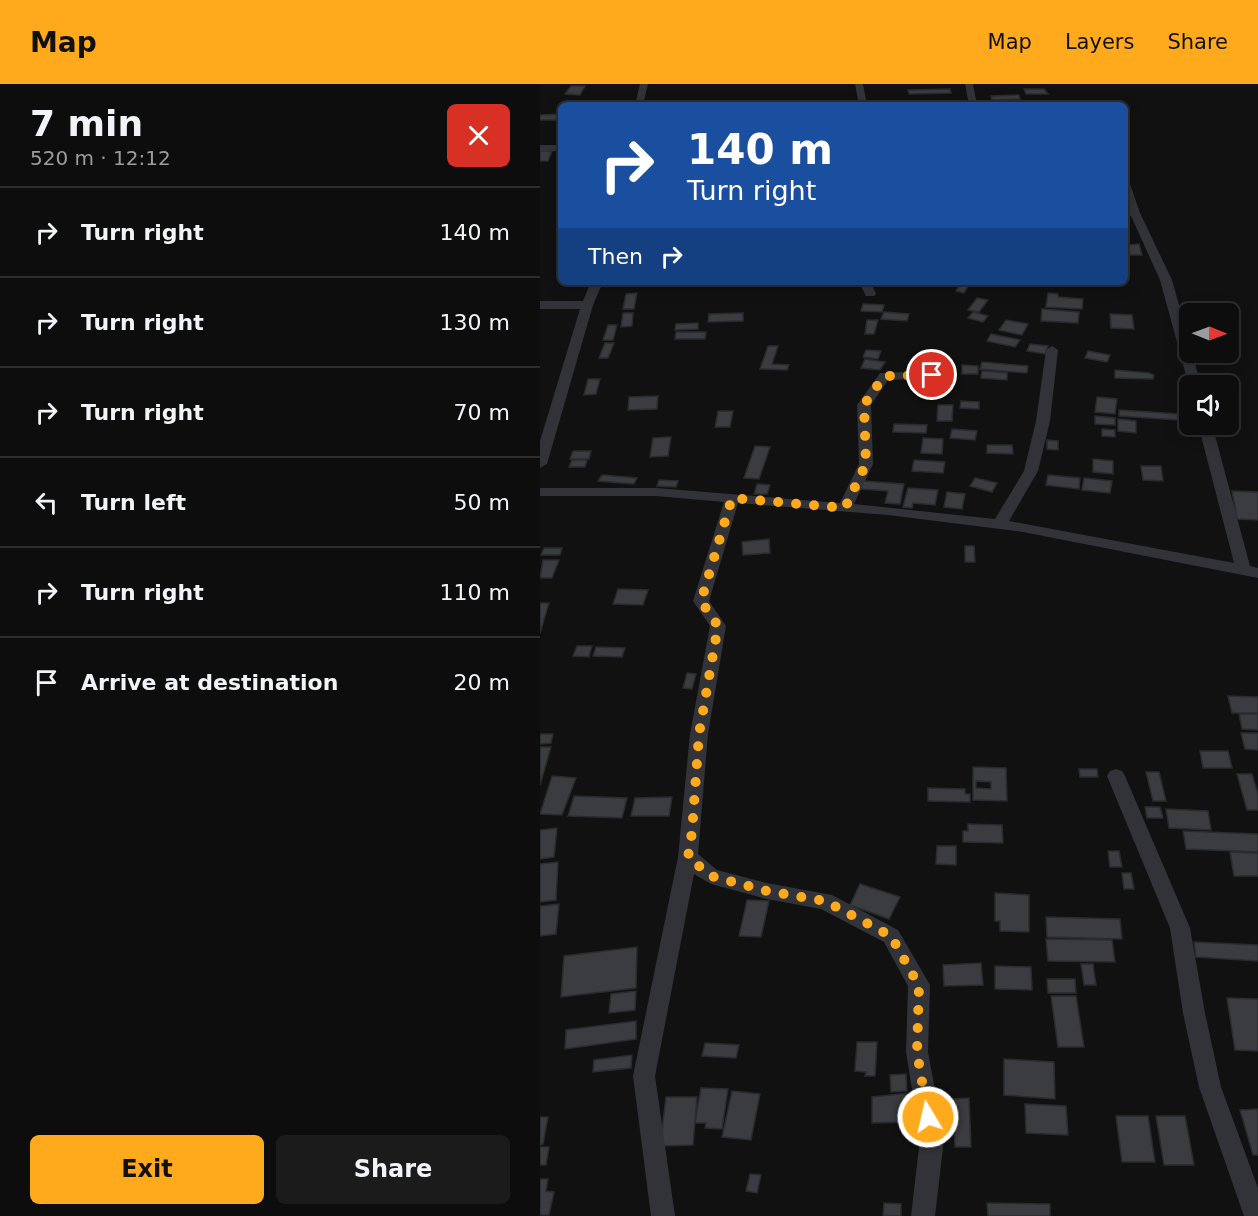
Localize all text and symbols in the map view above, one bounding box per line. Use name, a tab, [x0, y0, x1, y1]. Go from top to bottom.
text: Map	[30, 26, 97, 59]
text: Map	[988, 30, 1032, 54]
text: Layers	[1065, 30, 1134, 54]
text: Share	[1167, 30, 1228, 54]
text: 7 min	[30, 103, 143, 144]
button: close	[447, 104, 510, 167]
text: 140 m	[687, 125, 833, 174]
icon: right	[588, 126, 666, 204]
text: 520 m · 12:12	[30, 146, 171, 170]
text: Turn right	[687, 175, 816, 206]
icon: right	[30, 216, 63, 249]
text: Turn right	[81, 220, 204, 245]
text: 140 m	[440, 220, 510, 245]
icon: right	[655, 240, 688, 273]
text: Then	[588, 244, 643, 269]
north arrow	[1179, 303, 1239, 363]
map controls	[1179, 303, 1239, 435]
icon: right	[30, 306, 63, 339]
text: Turn right	[81, 310, 204, 335]
text: 130 m	[440, 310, 510, 335]
pin	[906, 349, 957, 400]
icon: arrive	[915, 358, 948, 391]
button: sound	[1179, 375, 1239, 435]
icon: right	[30, 396, 63, 429]
text: Turn right	[81, 400, 204, 425]
text: 70 m	[454, 400, 510, 425]
icon: left	[30, 486, 63, 519]
text: Turn left	[81, 490, 186, 515]
text: 50 m	[454, 490, 510, 515]
icon: right	[30, 576, 63, 609]
text: Turn right	[81, 580, 204, 605]
text: 110 m	[440, 580, 510, 605]
icon: arrive	[30, 666, 63, 699]
text: Arrive at destination	[81, 670, 338, 695]
text: 20 m	[454, 670, 510, 695]
position arrow	[896, 1085, 960, 1149]
button: Exit	[30, 1135, 264, 1204]
button: Share	[276, 1135, 510, 1204]

